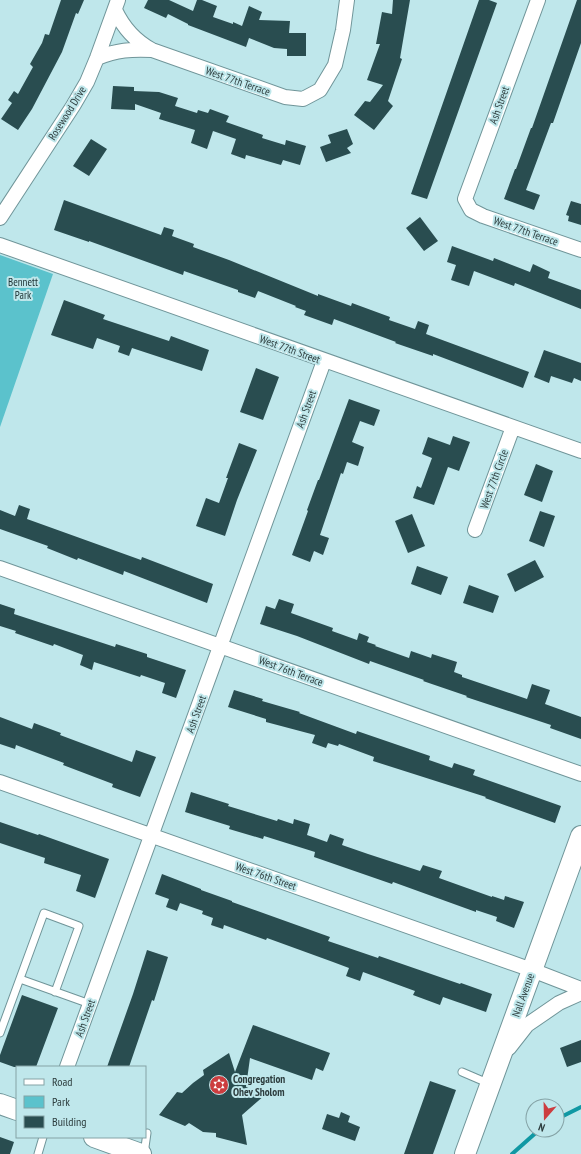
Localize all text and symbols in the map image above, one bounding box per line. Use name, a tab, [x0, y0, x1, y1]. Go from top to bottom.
street label: West 77th Terrace	[204, 63, 273, 99]
street label: Rosewood Drive	[45, 83, 89, 142]
street label: Ash Street	[486, 84, 512, 126]
street label: West 77th Terrace	[492, 213, 561, 249]
park label: Bennett Park	[8, 275, 38, 302]
street label: West 77th Street	[258, 332, 322, 366]
street label: Ash Street	[293, 388, 319, 430]
street label: West 77th Circle	[477, 447, 511, 511]
street label: West 76th Terrace	[257, 653, 326, 689]
street label: Ash Street	[183, 693, 209, 735]
street label: West 76th Street	[234, 859, 298, 893]
street label: Nall Avenue	[509, 971, 537, 1019]
street label: Ash Street	[72, 997, 98, 1039]
legend	[16, 1066, 146, 1138]
place label: Congregation Ohev Sholom	[233, 1072, 285, 1099]
text: Road	[52, 1074, 72, 1089]
synagogue icon: Congregation Ohev Sholom	[208, 1074, 230, 1096]
text: Park	[52, 1094, 70, 1109]
north arrow	[525, 1098, 565, 1138]
text: Building	[52, 1114, 87, 1129]
text: N	[536, 1120, 547, 1135]

